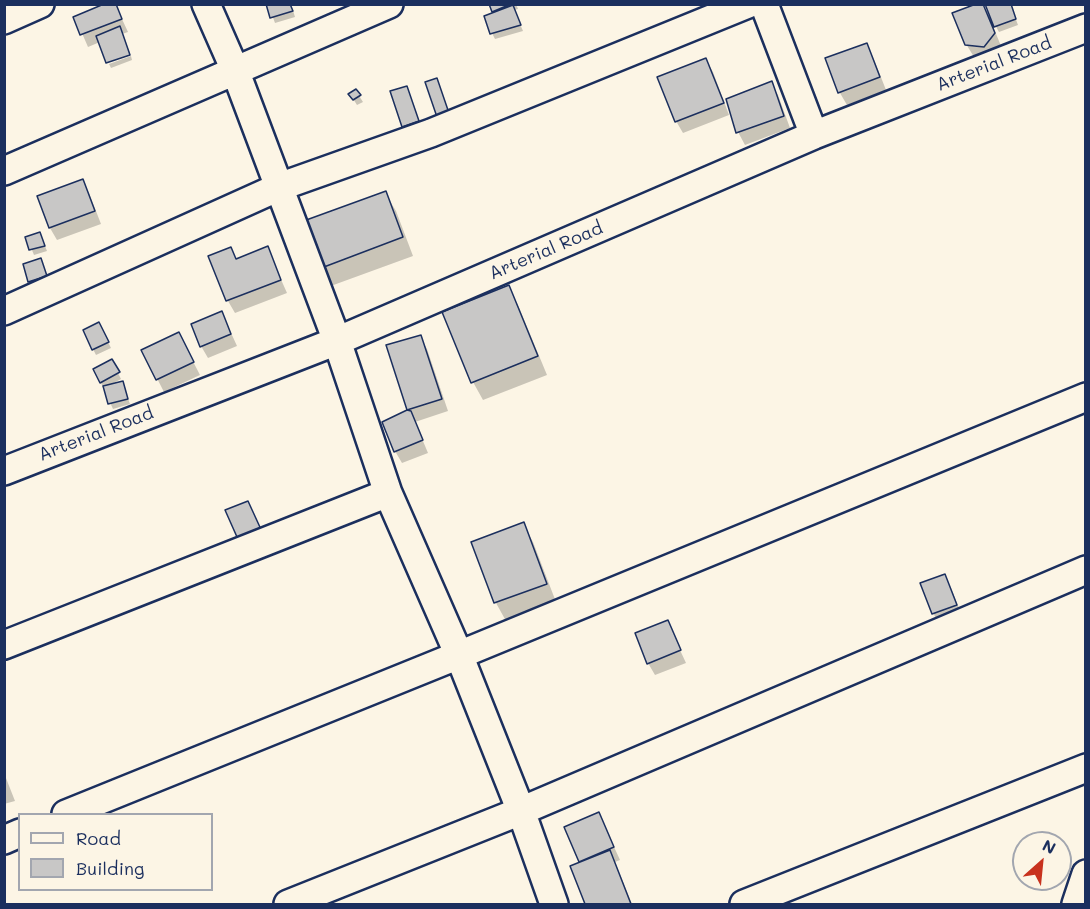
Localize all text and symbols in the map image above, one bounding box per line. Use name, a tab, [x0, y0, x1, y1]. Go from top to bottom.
street label: Arterial Road	[933, 32, 1055, 96]
street label: Arterial Road	[486, 217, 606, 285]
street label: Arterial Road	[35, 402, 157, 466]
legend	[18, 813, 213, 891]
text: Road	[76, 826, 121, 850]
north arrow	[1012, 831, 1072, 891]
text: N	[1039, 834, 1060, 858]
text: Building	[76, 856, 144, 880]

